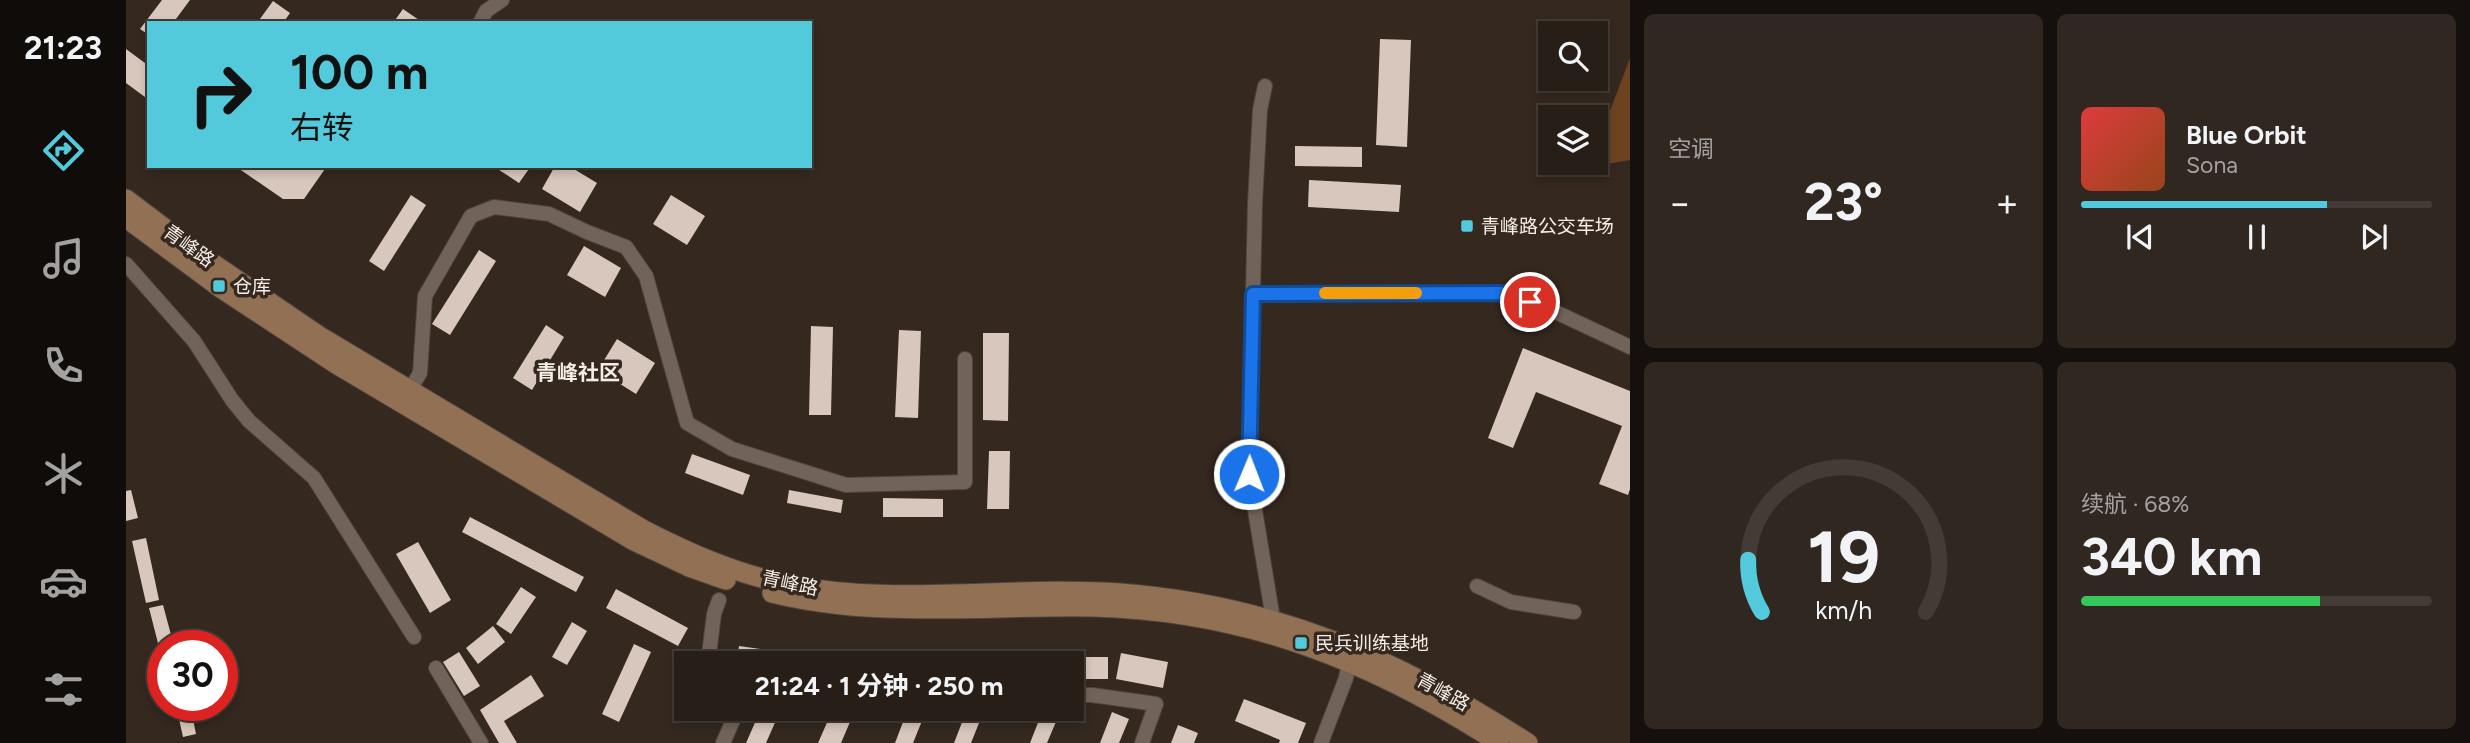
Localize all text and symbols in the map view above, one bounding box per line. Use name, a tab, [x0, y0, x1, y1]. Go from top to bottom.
map controls	[1538, 21, 1608, 175]
button: search	[1538, 21, 1608, 91]
text: 21:23	[24, 29, 102, 67]
text: 100 m	[290, 42, 429, 101]
icon: right	[175, 49, 266, 140]
button: layers	[1538, 105, 1608, 175]
text: 右转	[290, 109, 354, 147]
text: Blue Orbit	[2186, 119, 2307, 151]
icon: directions	[39, 126, 88, 175]
text: 空调	[1668, 135, 1714, 163]
text: Sona	[2186, 151, 2238, 179]
text: 23°	[1804, 171, 1883, 233]
text: −	[1668, 180, 1692, 226]
text: +	[1995, 180, 2019, 226]
place label: 青峰路公交车场	[1481, 215, 1614, 238]
marker: 青峰路公交车场	[1459, 218, 1475, 234]
icon: previous	[2121, 218, 2159, 256]
icon: pause	[2238, 218, 2276, 256]
icon: next	[2355, 218, 2393, 256]
street label: 青峰路	[159, 220, 219, 272]
icon: music	[39, 234, 88, 283]
pin	[1500, 272, 1560, 332]
place label: 仓库	[233, 275, 271, 298]
marker: 仓库	[211, 278, 227, 294]
icon: arrive	[1511, 283, 1549, 321]
icon: phone	[39, 341, 88, 390]
district label: 青峰社区	[536, 360, 620, 385]
position arrow	[1212, 437, 1286, 511]
icon: climate	[39, 449, 88, 498]
text: 续航 · 68%	[2081, 490, 2189, 518]
text: 19	[1807, 513, 1880, 600]
text: 340 km	[2081, 526, 2262, 588]
icon: car	[39, 557, 88, 606]
street label: 青峰路	[760, 566, 820, 600]
text: km/h	[1815, 594, 1872, 624]
speed limit sign: 30	[147, 630, 238, 721]
place label: 民兵训练基地	[1315, 632, 1429, 655]
marker: 民兵训练基地	[1293, 635, 1309, 651]
icon: filters	[39, 665, 88, 714]
street label: 青峰路	[1412, 668, 1474, 716]
text: 21:24 · 1 分钟 · 250 m	[755, 670, 1003, 702]

